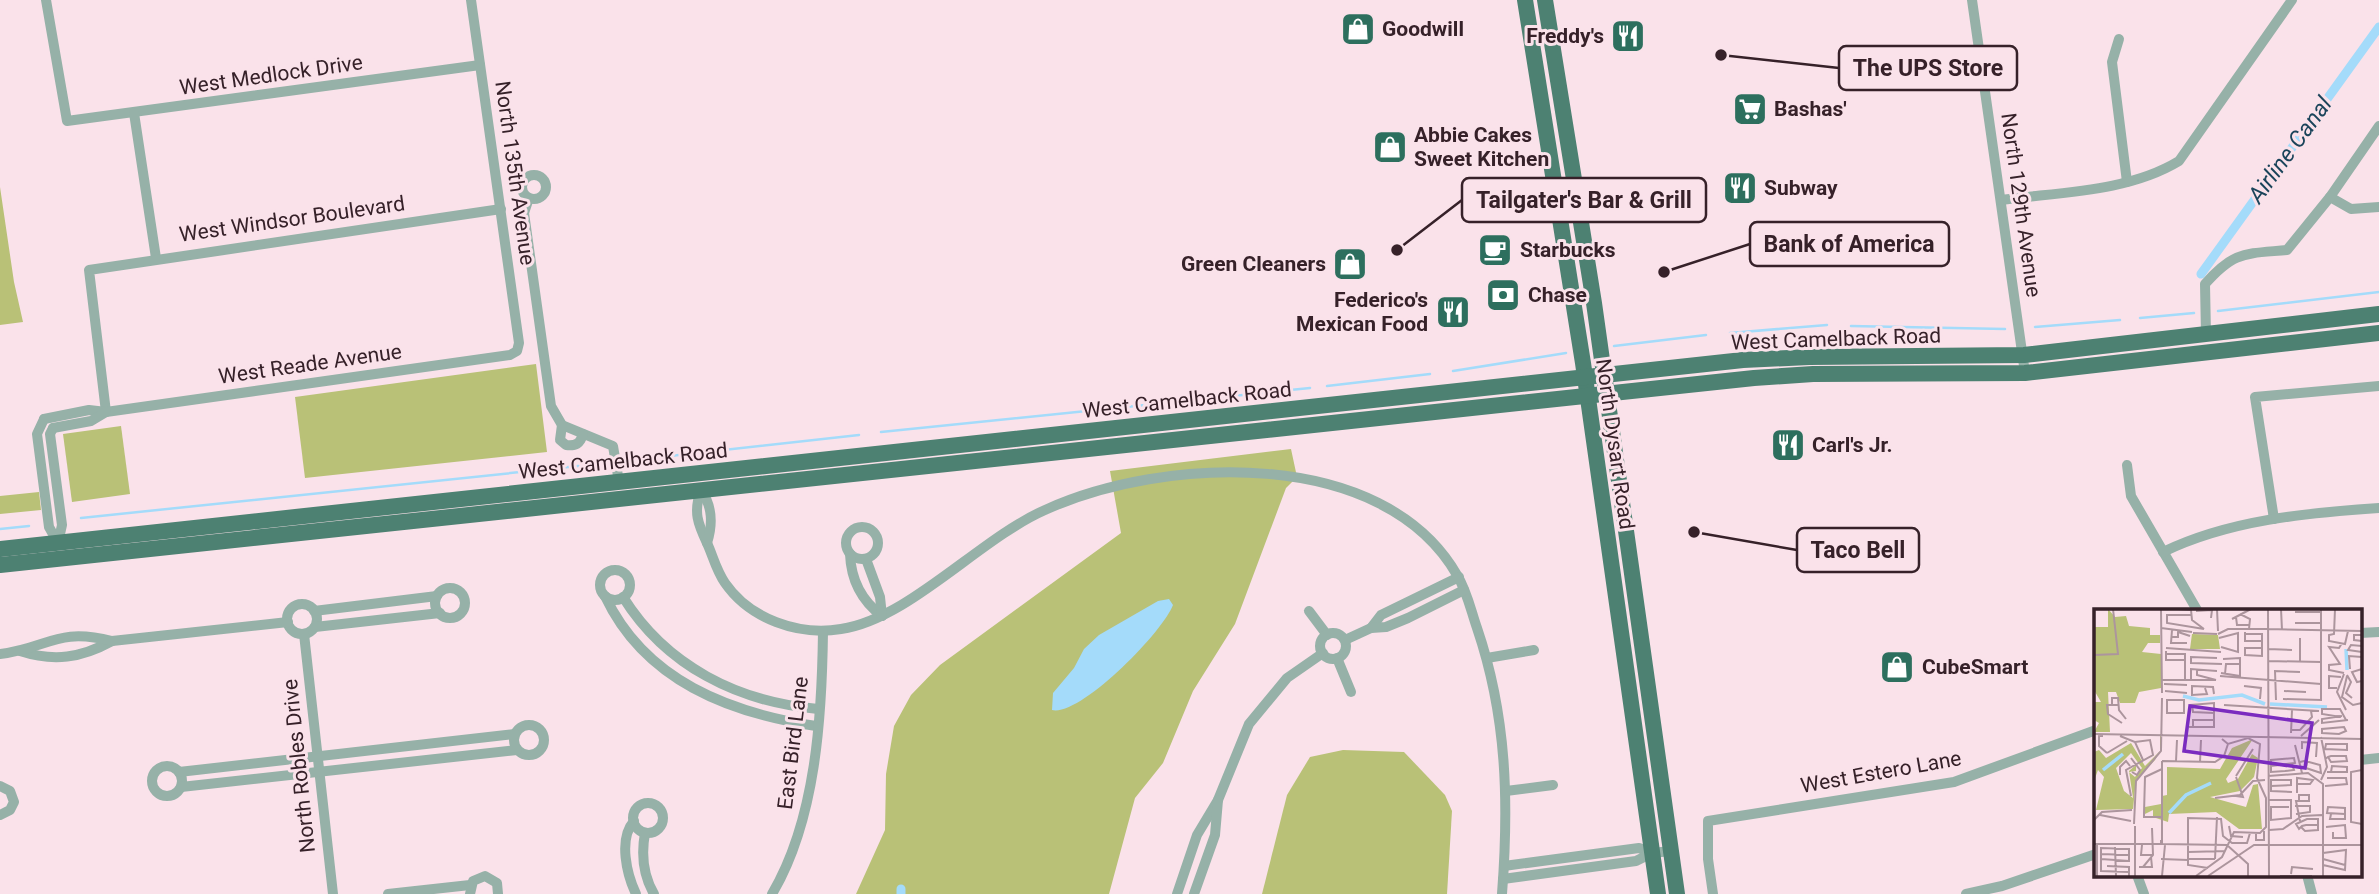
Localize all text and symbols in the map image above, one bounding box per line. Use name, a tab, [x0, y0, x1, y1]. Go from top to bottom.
shop icon: Goodwill	[1339, 10, 1377, 48]
place label: Goodwill	[1382, 17, 1464, 41]
restaurant icon: Freddy's	[1609, 17, 1647, 55]
place label: Freddy's	[1526, 24, 1604, 48]
callout: The UPS Store	[1839, 46, 2017, 90]
street label: West Medlock Drive	[178, 50, 364, 100]
text: The UPS Store	[1853, 55, 2003, 82]
street label: North 135th Avenue	[490, 79, 540, 267]
supermarket icon: Bashas'	[1731, 90, 1769, 128]
water label: Airline Canal	[2242, 91, 2338, 209]
place label: Bashas'	[1774, 97, 1847, 121]
street label: North 129th Avenue	[1996, 111, 2046, 299]
place label: Abbie Cakes Sweet Kitchen	[1414, 123, 1549, 171]
shop icon: Abbie Cakes Sweet Kitchen	[1371, 128, 1409, 166]
restaurant icon: Subway	[1721, 169, 1759, 207]
place label: Subway	[1764, 176, 1838, 200]
callout: Tailgater's Bar & Grill	[1462, 178, 1706, 222]
text: Tailgater's Bar & Grill	[1476, 187, 1692, 214]
street label: West Windsor Boulevard	[178, 191, 406, 247]
callout: Bank of America	[1750, 222, 1949, 266]
cafe icon: Starbucks	[1476, 231, 1514, 269]
text: Bank of America	[1763, 231, 1935, 258]
place label: Starbucks	[1520, 238, 1616, 262]
shop icon: Green Cleaners	[1331, 245, 1369, 283]
place label: Green Cleaners	[1181, 252, 1326, 276]
bank icon: Chase	[1484, 276, 1522, 314]
place label: Chase	[1528, 283, 1587, 307]
place label: Federico's Mexican Food	[1296, 288, 1428, 336]
restaurant icon: Federico's Mexican Food	[1434, 293, 1472, 331]
street label: West Camelback Road	[1730, 323, 1942, 355]
street label: West Reade Avenue	[217, 339, 403, 389]
street label: North Dysart Road	[1591, 357, 1639, 531]
street label: West Camelback Road	[1081, 377, 1293, 423]
restaurant icon: Carl's Jr.	[1769, 426, 1807, 464]
place label: Carl's Jr.	[1812, 433, 1893, 457]
street label: West Camelback Road	[517, 438, 729, 484]
callout: Taco Bell	[1797, 528, 1919, 572]
text: Taco Bell	[1811, 537, 1905, 564]
inset map	[2094, 609, 2362, 876]
shop icon: CubeSmart	[1878, 648, 1916, 686]
place label: CubeSmart	[1922, 655, 2028, 679]
street label: East Bird Lane	[773, 675, 813, 811]
street label: North Robles Drive	[278, 678, 320, 854]
street label: West Estero Lane	[1799, 746, 1963, 798]

